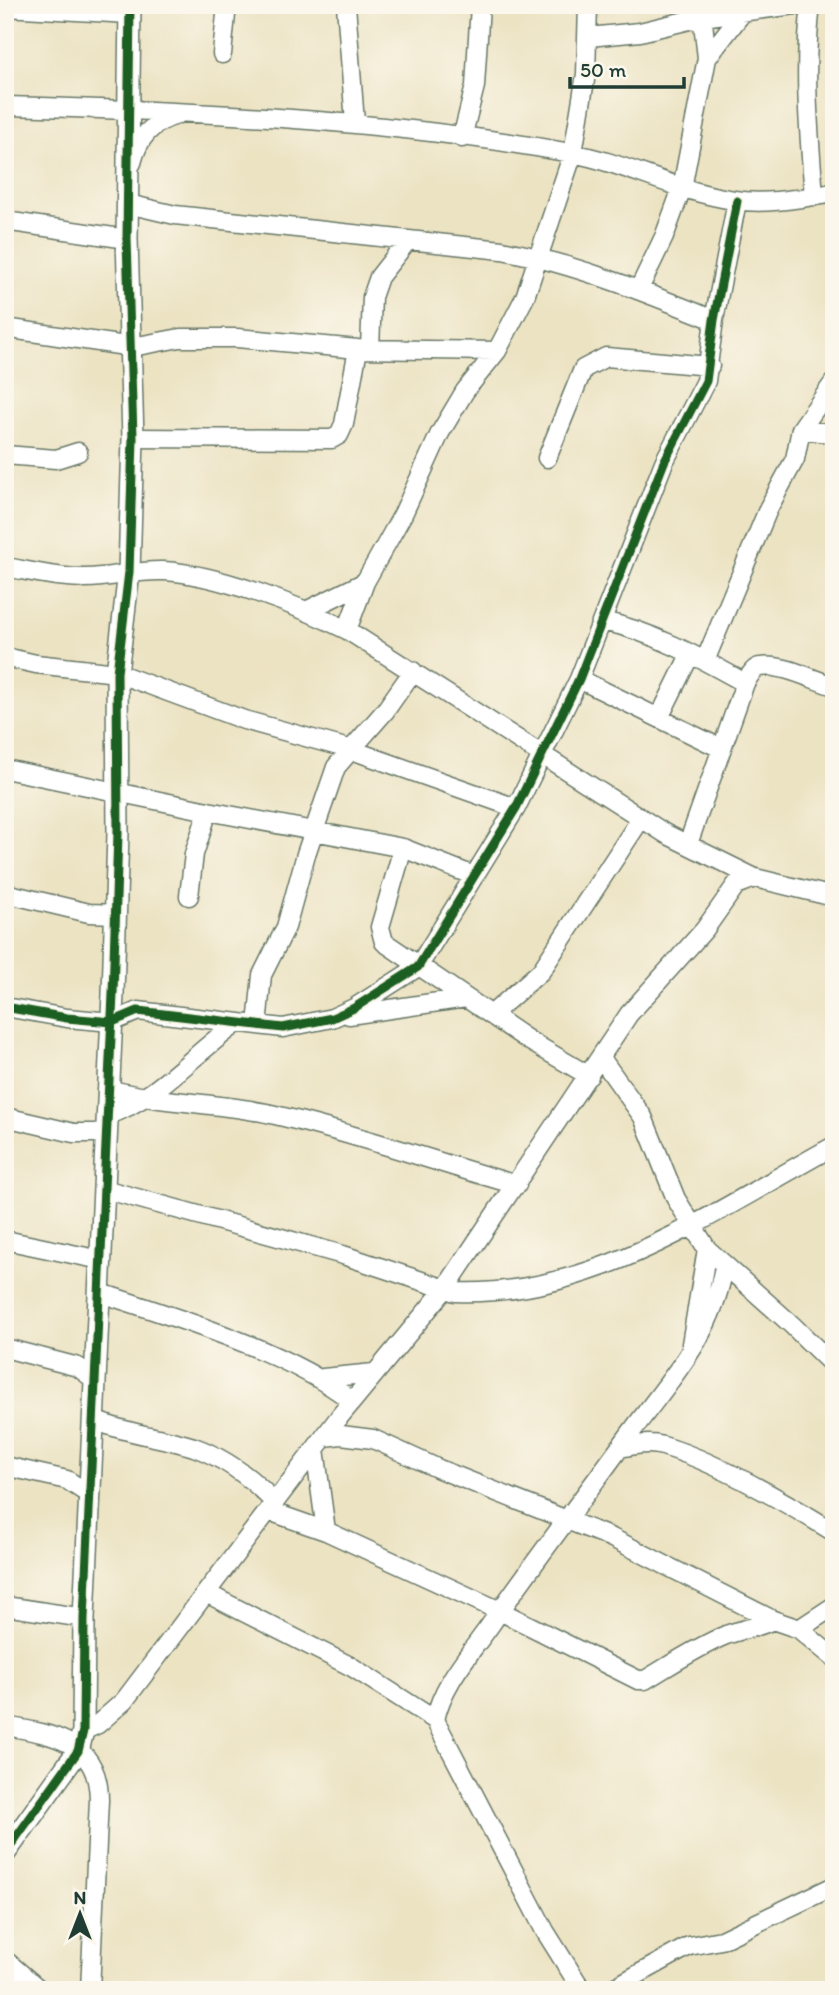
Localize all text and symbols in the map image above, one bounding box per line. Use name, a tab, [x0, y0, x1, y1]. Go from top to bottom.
scale bar	[570, 46, 683, 90]
text: 50 m	[580, 57, 627, 82]
north arrow	[46, 1880, 116, 1950]
text: N	[74, 1886, 86, 1909]

